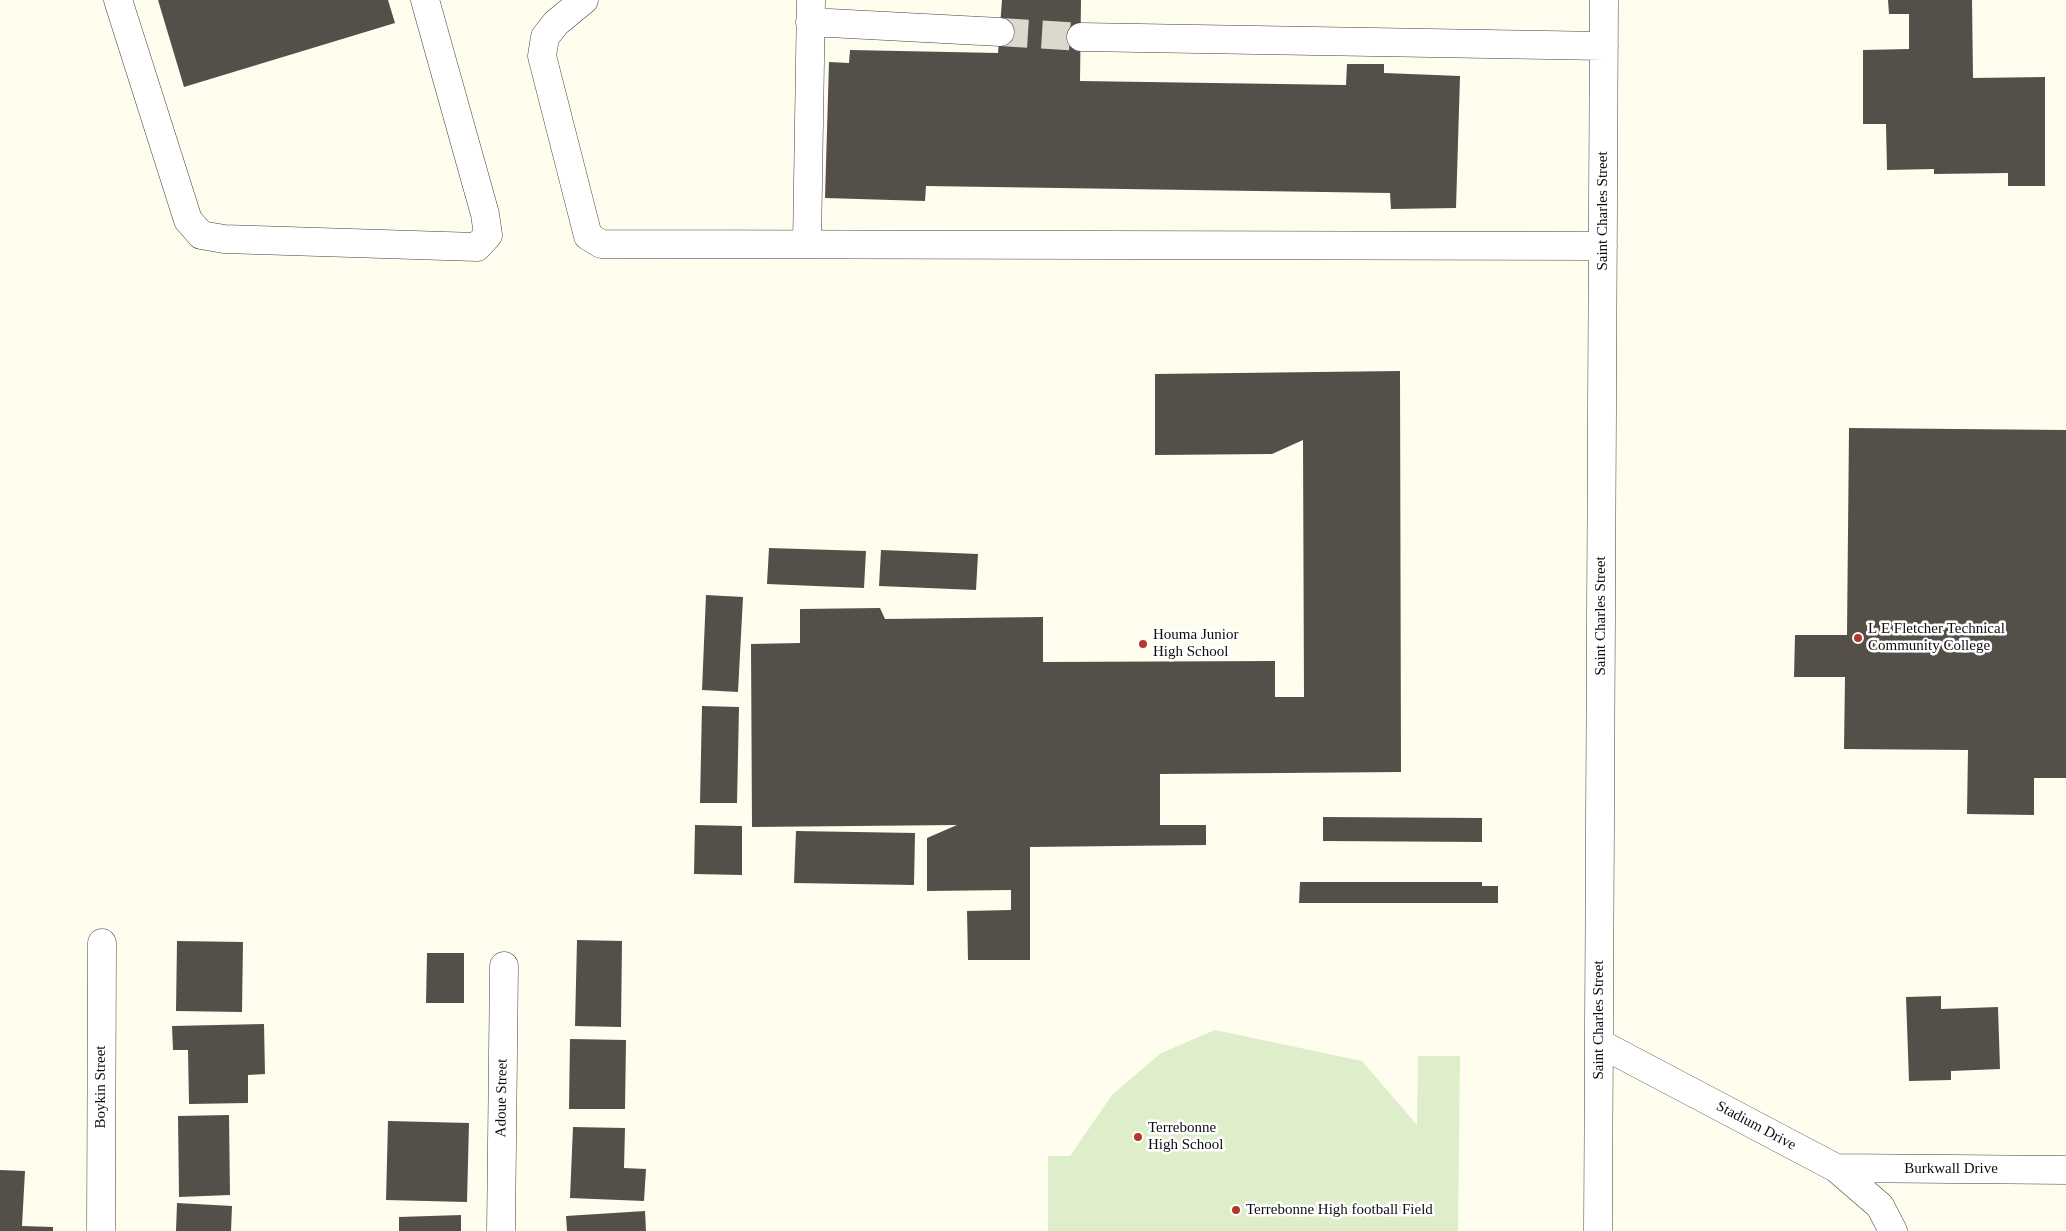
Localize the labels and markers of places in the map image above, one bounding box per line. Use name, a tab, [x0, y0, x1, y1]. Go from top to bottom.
place label: L E Fletcher Technical Community College	[1868, 620, 2005, 655]
place label: Houma Junior High School	[1153, 626, 1238, 661]
marker: L E Fletcher Technical Community College	[1852, 632, 1864, 644]
marker: Houma Junior High School	[1137, 638, 1149, 650]
place label: Terrebonne High School	[1148, 1119, 1223, 1154]
marker: Terrebonne High School	[1132, 1131, 1144, 1143]
place label: Terrebonne High football Field	[1246, 1201, 1433, 1219]
marker: Terrebonne High football Field	[1230, 1204, 1242, 1216]

